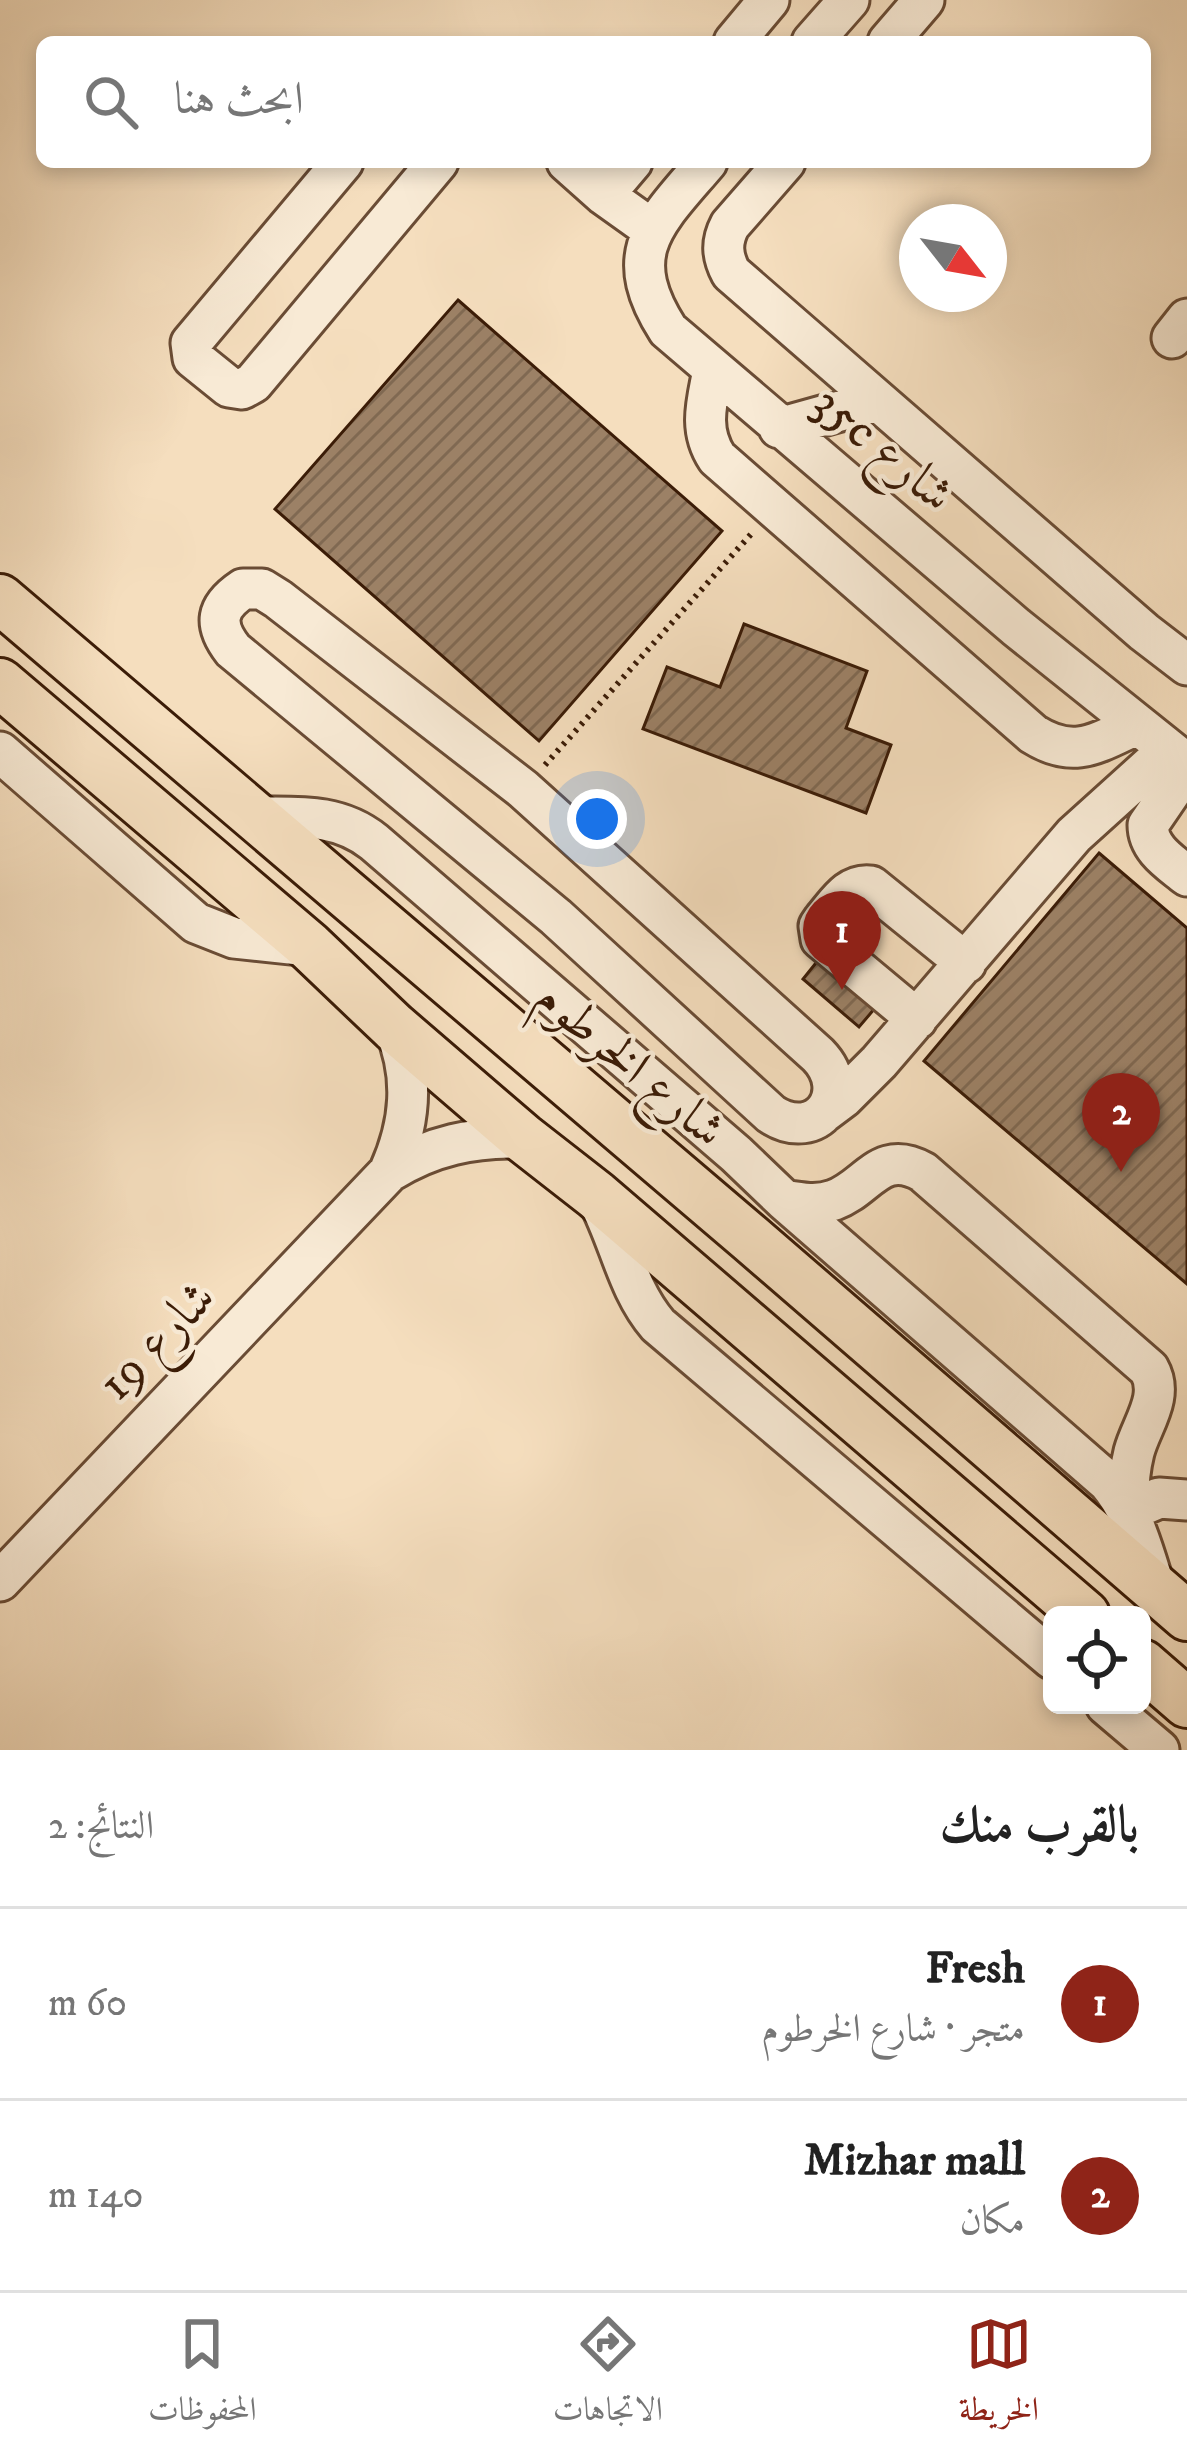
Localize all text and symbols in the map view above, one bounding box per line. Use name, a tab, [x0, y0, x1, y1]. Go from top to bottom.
search box	[36, 36, 1151, 168]
icon: search	[78, 69, 144, 135]
text: ابحث هنا	[174, 72, 304, 128]
north arrow	[899, 204, 1007, 312]
street label: 35c شارع	[794, 371, 967, 533]
your location	[567, 789, 627, 849]
pin: 1	[803, 891, 881, 990]
street label: شارع الخرطوم	[515, 966, 739, 1170]
pin: 2	[1082, 1073, 1160, 1172]
street label: شارع 19	[84, 1267, 236, 1420]
map controls	[1043, 1606, 1151, 1714]
button: locate	[1043, 1606, 1151, 1714]
text: بالقرب منك	[940, 1794, 1139, 1858]
text: النتائج: 2	[48, 1802, 154, 1851]
text: Fresh	[926, 1941, 1025, 1997]
text: 60 m	[48, 1979, 127, 2028]
text: 1	[1093, 1979, 1107, 2028]
text: متجر · شارع الخرطوم	[761, 2005, 1025, 2054]
text: Mizhar mall	[804, 2133, 1025, 2189]
text: 140 m	[48, 2171, 143, 2220]
text: 2	[1090, 2171, 1110, 2220]
text: مكان	[960, 2197, 1025, 2246]
tab: المحفوظات	[148, 2311, 257, 2441]
tab: الاتجاهات	[553, 2311, 663, 2441]
tab: الخريطة	[959, 2311, 1039, 2441]

